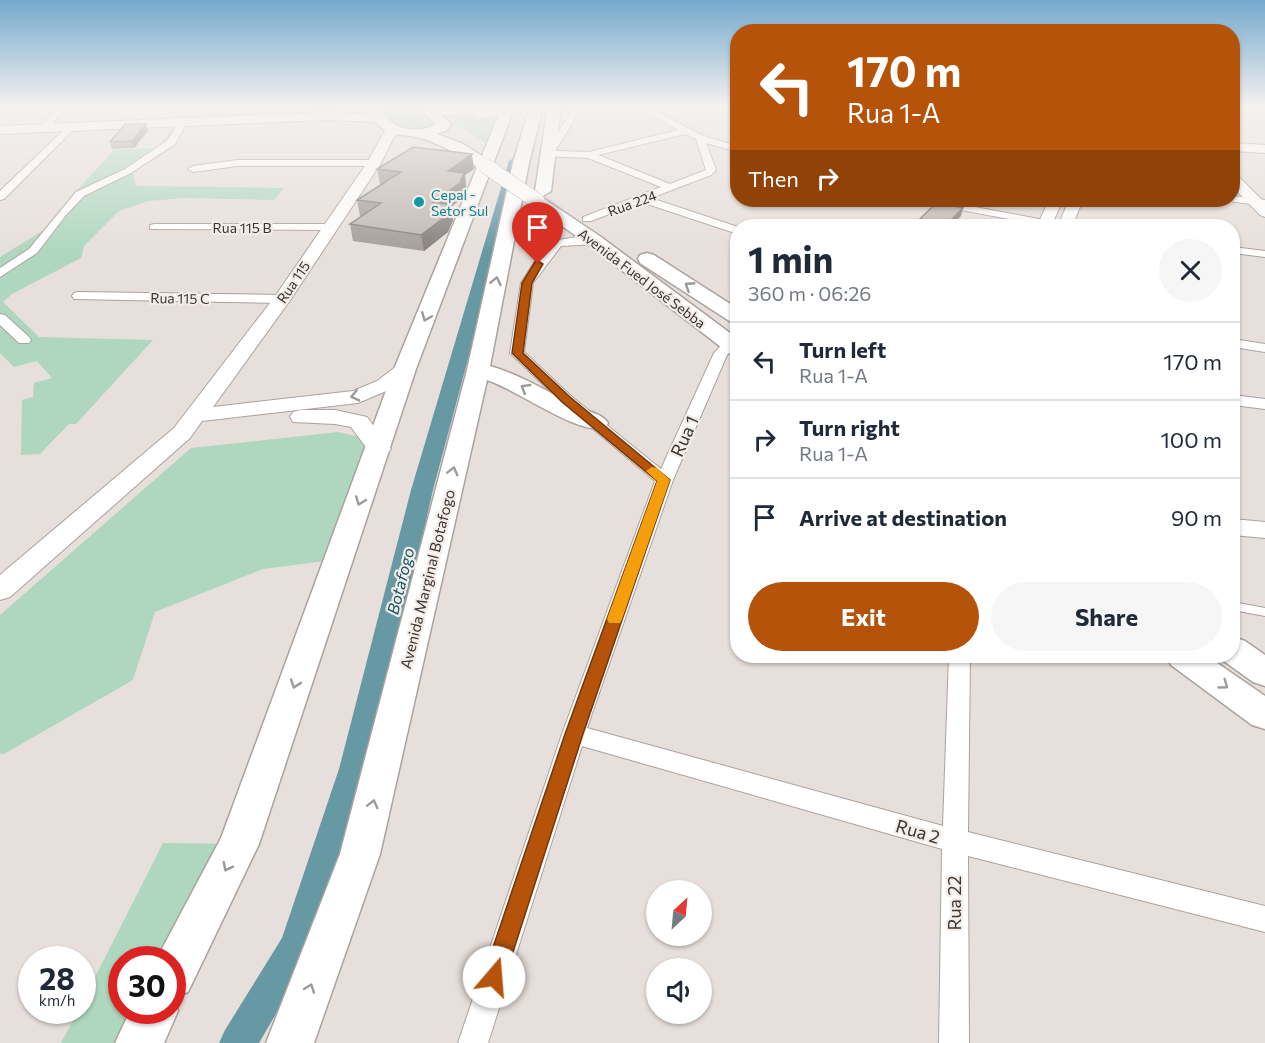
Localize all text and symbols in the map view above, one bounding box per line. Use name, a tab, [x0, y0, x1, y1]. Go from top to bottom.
text: 170 m	[847, 44, 961, 96]
icon: left	[748, 48, 826, 126]
text: Rua 1-A	[847, 96, 940, 129]
icon: right	[811, 162, 844, 195]
text: Then	[748, 165, 799, 192]
place label: Cepal - Setor Sul	[431, 186, 488, 219]
street label: Rua 224	[605, 186, 659, 220]
marker: Cepal - Setor Sul	[412, 195, 426, 209]
pin	[512, 202, 563, 264]
icon: arrive	[521, 211, 554, 244]
street label: Rua 115 B	[213, 219, 271, 236]
street label: Avenida Fued José Sebba	[575, 225, 709, 331]
text: 1 min	[748, 236, 833, 280]
button: close	[1159, 239, 1222, 302]
street label: Rua 115	[273, 258, 313, 306]
one-way arrow	[489, 276, 502, 286]
text: 360 m · 06:26	[748, 281, 871, 305]
one-way arrow	[685, 282, 696, 293]
street label: Rua 115 C	[150, 289, 210, 307]
one-way arrow	[421, 311, 433, 322]
text: Turn left	[799, 336, 886, 363]
icon: left	[748, 345, 781, 378]
text: 170 m	[1163, 348, 1222, 375]
text: Rua 1-A	[799, 363, 868, 387]
one-way arrow	[521, 384, 531, 395]
one-way arrow	[350, 388, 360, 401]
street label: Rua 1	[665, 412, 703, 460]
text: Turn right	[799, 414, 900, 441]
icon: right	[748, 423, 781, 456]
text: 100 m	[1160, 426, 1222, 453]
text: Rua 1-A	[799, 441, 868, 465]
one-way arrow	[446, 466, 459, 476]
street label: Avenida Marginal Botafogo	[396, 488, 458, 670]
one-way arrow	[355, 495, 368, 506]
icon: arrive	[748, 501, 781, 534]
text: Arrive at destination	[799, 504, 1007, 531]
text: 90 m	[1171, 504, 1222, 531]
water label: Botafogo	[382, 546, 418, 616]
button: Exit	[748, 582, 979, 651]
button: Share	[991, 582, 1222, 651]
one-way arrow	[290, 678, 303, 689]
one-way arrow	[1217, 678, 1228, 689]
one-way arrow	[365, 799, 378, 809]
street label: Rua 2	[893, 814, 943, 848]
one-way arrow	[223, 861, 235, 872]
street label: Rua 22	[943, 876, 965, 930]
north arrow	[646, 880, 712, 946]
map controls	[646, 880, 712, 1024]
position arrow	[462, 945, 526, 1009]
speed limit sign: 30	[108, 946, 186, 1024]
button: sound	[646, 958, 712, 1024]
text: 28	[39, 959, 75, 996]
one-way arrow	[303, 983, 316, 994]
text: km/h	[39, 991, 75, 1009]

